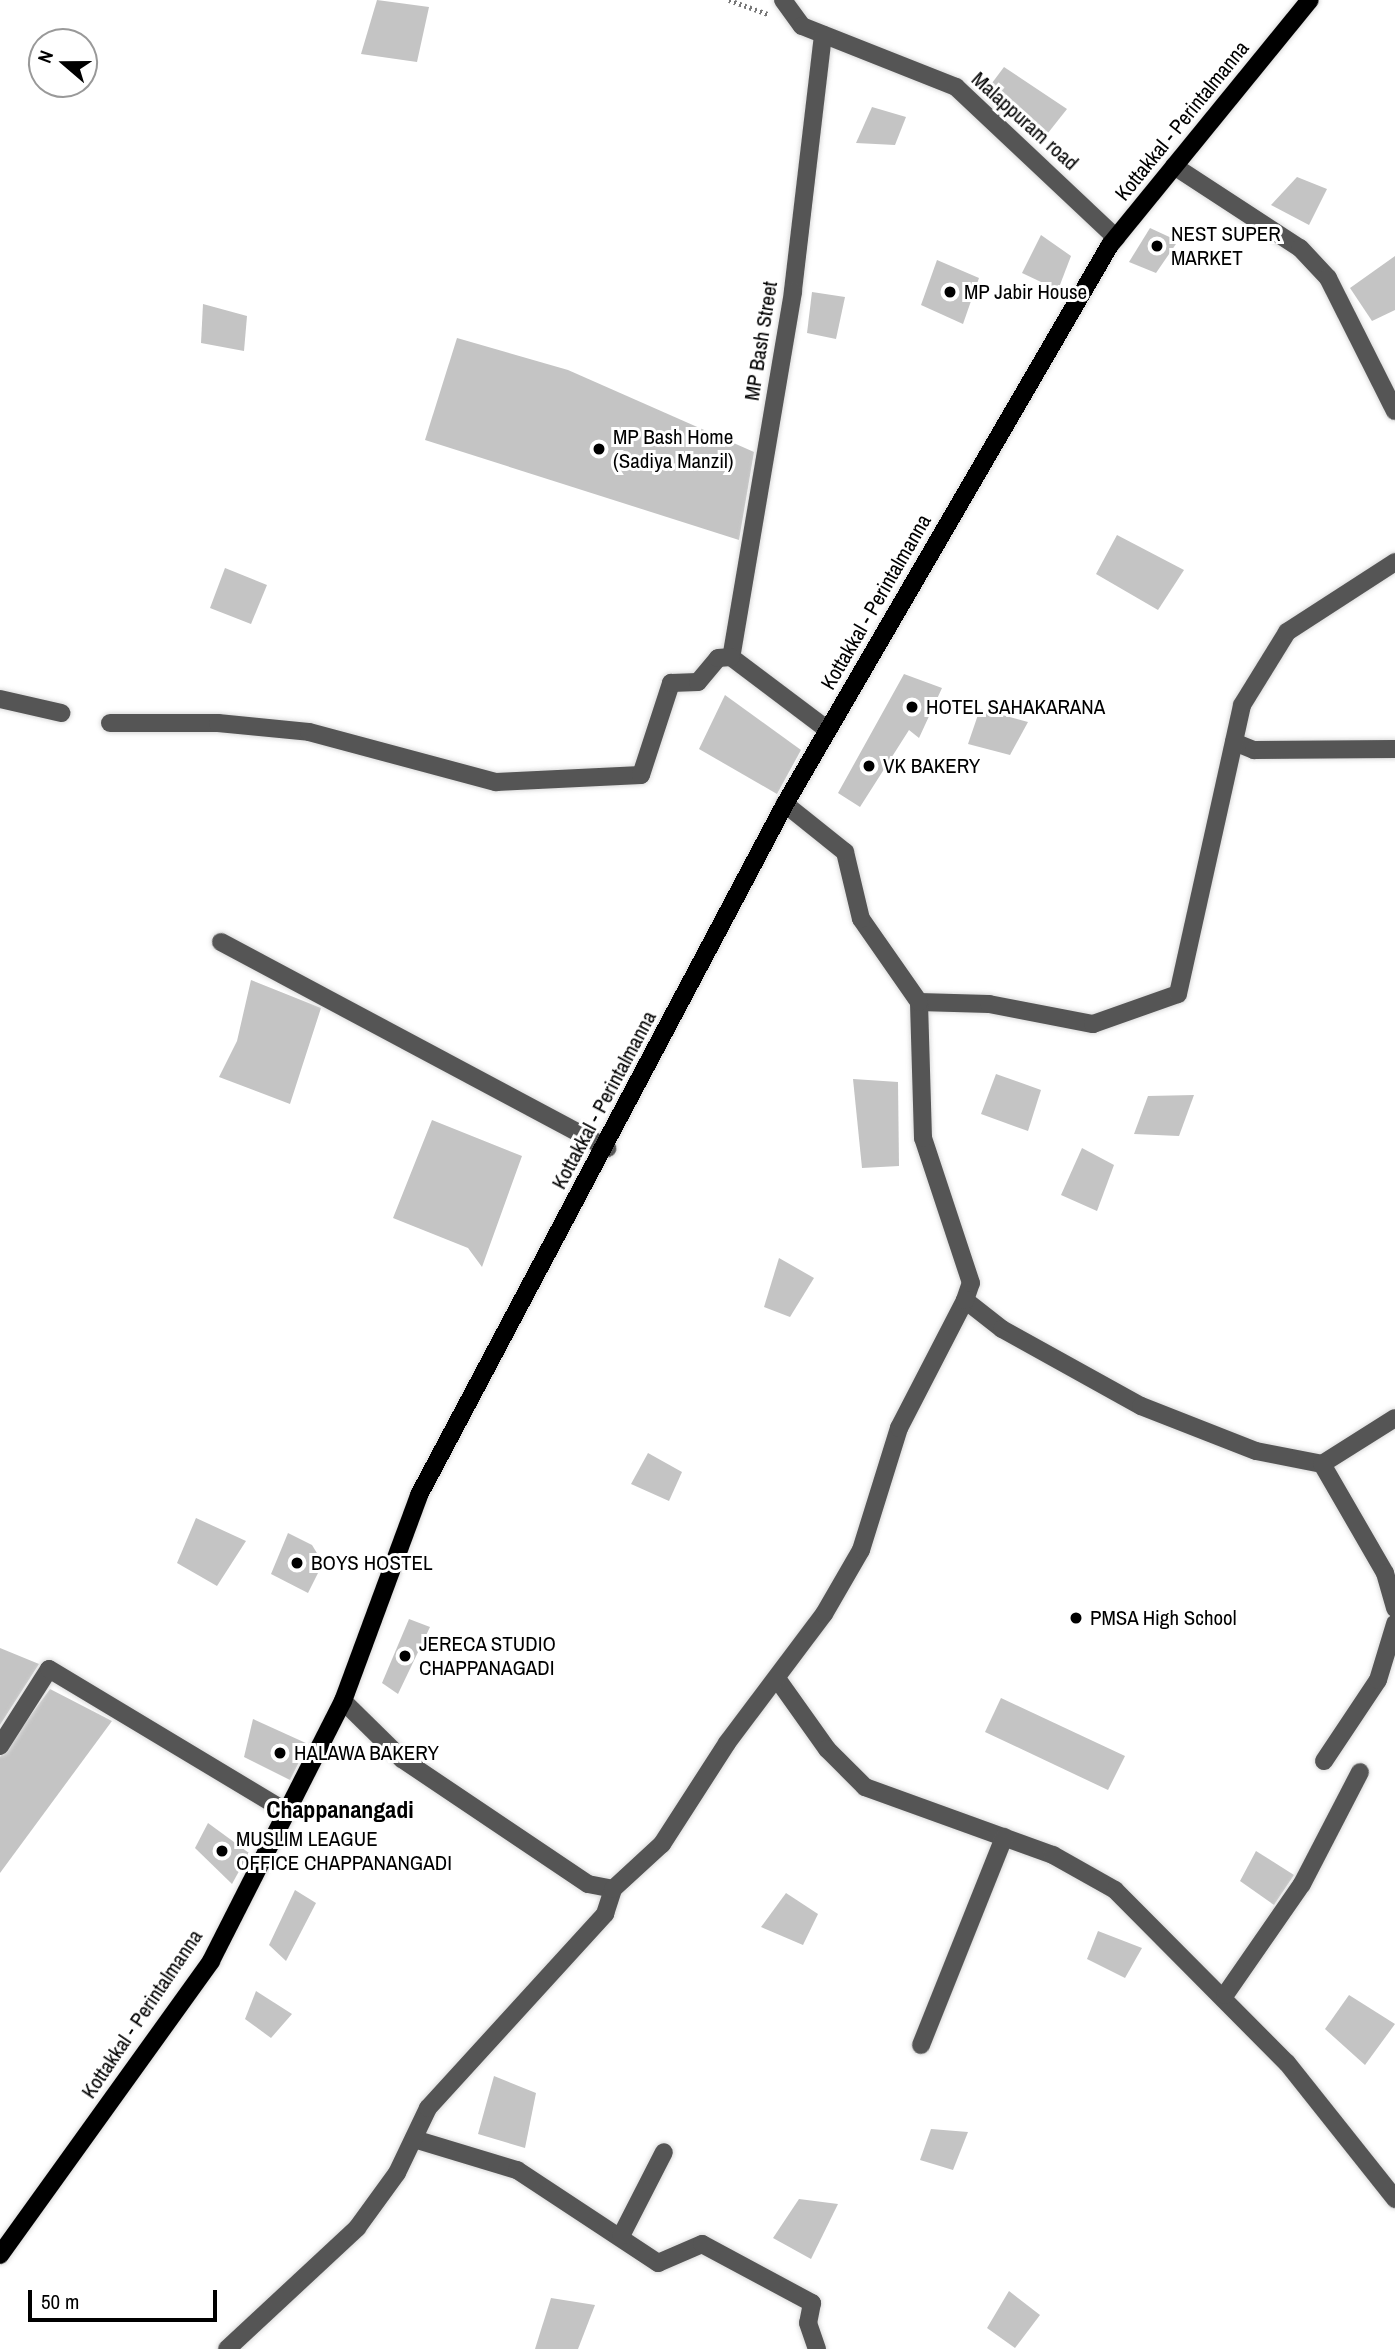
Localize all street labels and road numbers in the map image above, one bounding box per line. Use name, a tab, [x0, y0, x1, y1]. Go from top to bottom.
street label: Kottakkal - Perintalmanna	[1110, 36, 1254, 206]
street label: Malappuram road	[966, 66, 1084, 176]
street label: MP Bash Street	[739, 279, 783, 403]
street label: Kottakkal - Perintalmanna	[816, 510, 936, 694]
street label: Kottakkal - Perintalmanna	[546, 1007, 662, 1193]
street label: Kottakkal - Perintalmanna	[76, 1925, 208, 2103]

